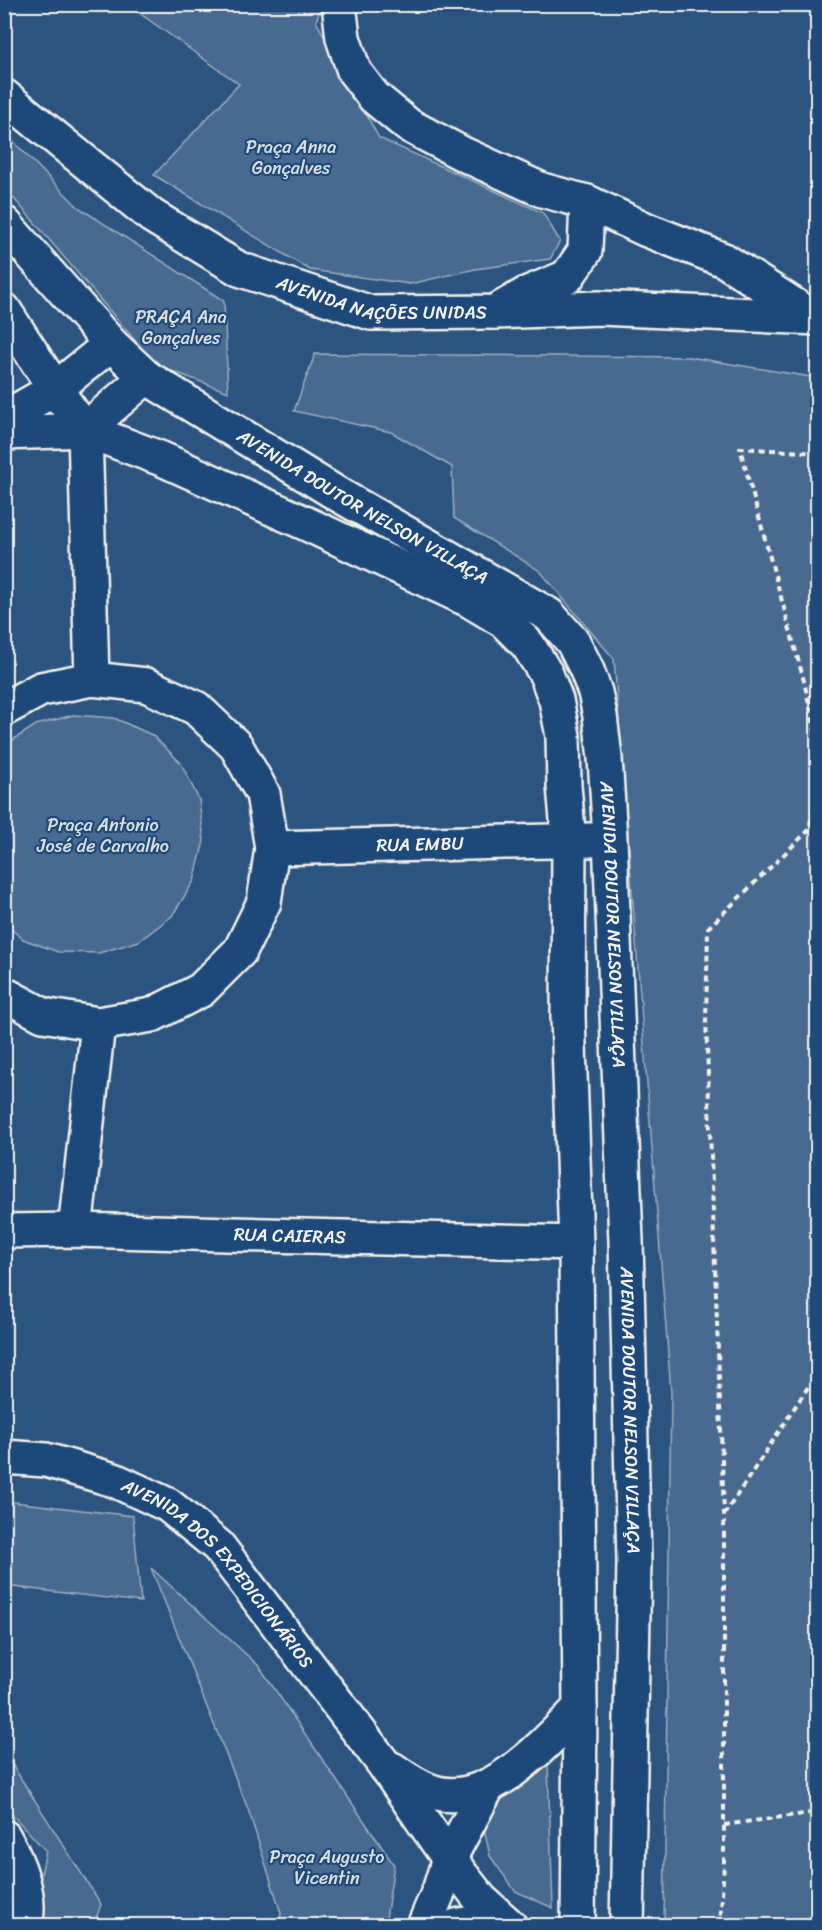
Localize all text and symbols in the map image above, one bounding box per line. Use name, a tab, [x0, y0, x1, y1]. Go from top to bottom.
park label: Praça Anna Gonçalves	[246, 131, 336, 184]
street label: AVENIDA NAÇÕES UNIDAS	[271, 266, 487, 329]
park label: PRAÇA Ana Gonçalves	[135, 301, 227, 354]
street label: AVENIDA DOUTOR NELSON VILLAÇA	[230, 420, 494, 593]
street label: AVENIDA DOUTOR NELSON VILLAÇA	[590, 779, 635, 1068]
park label: Praça Antonio José de Carvalho	[36, 809, 169, 862]
street label: RUA EMBU	[376, 827, 465, 861]
street label: RUA CAIERAS	[233, 1218, 346, 1253]
street label: AVENIDA DOUTOR NELSON VILLAÇA	[611, 1265, 650, 1554]
street label: AVENIDA DOS EXPEDICIONÁRIOS	[115, 1469, 322, 1676]
park label: Praça Augusto Vicentin	[270, 1841, 384, 1894]

